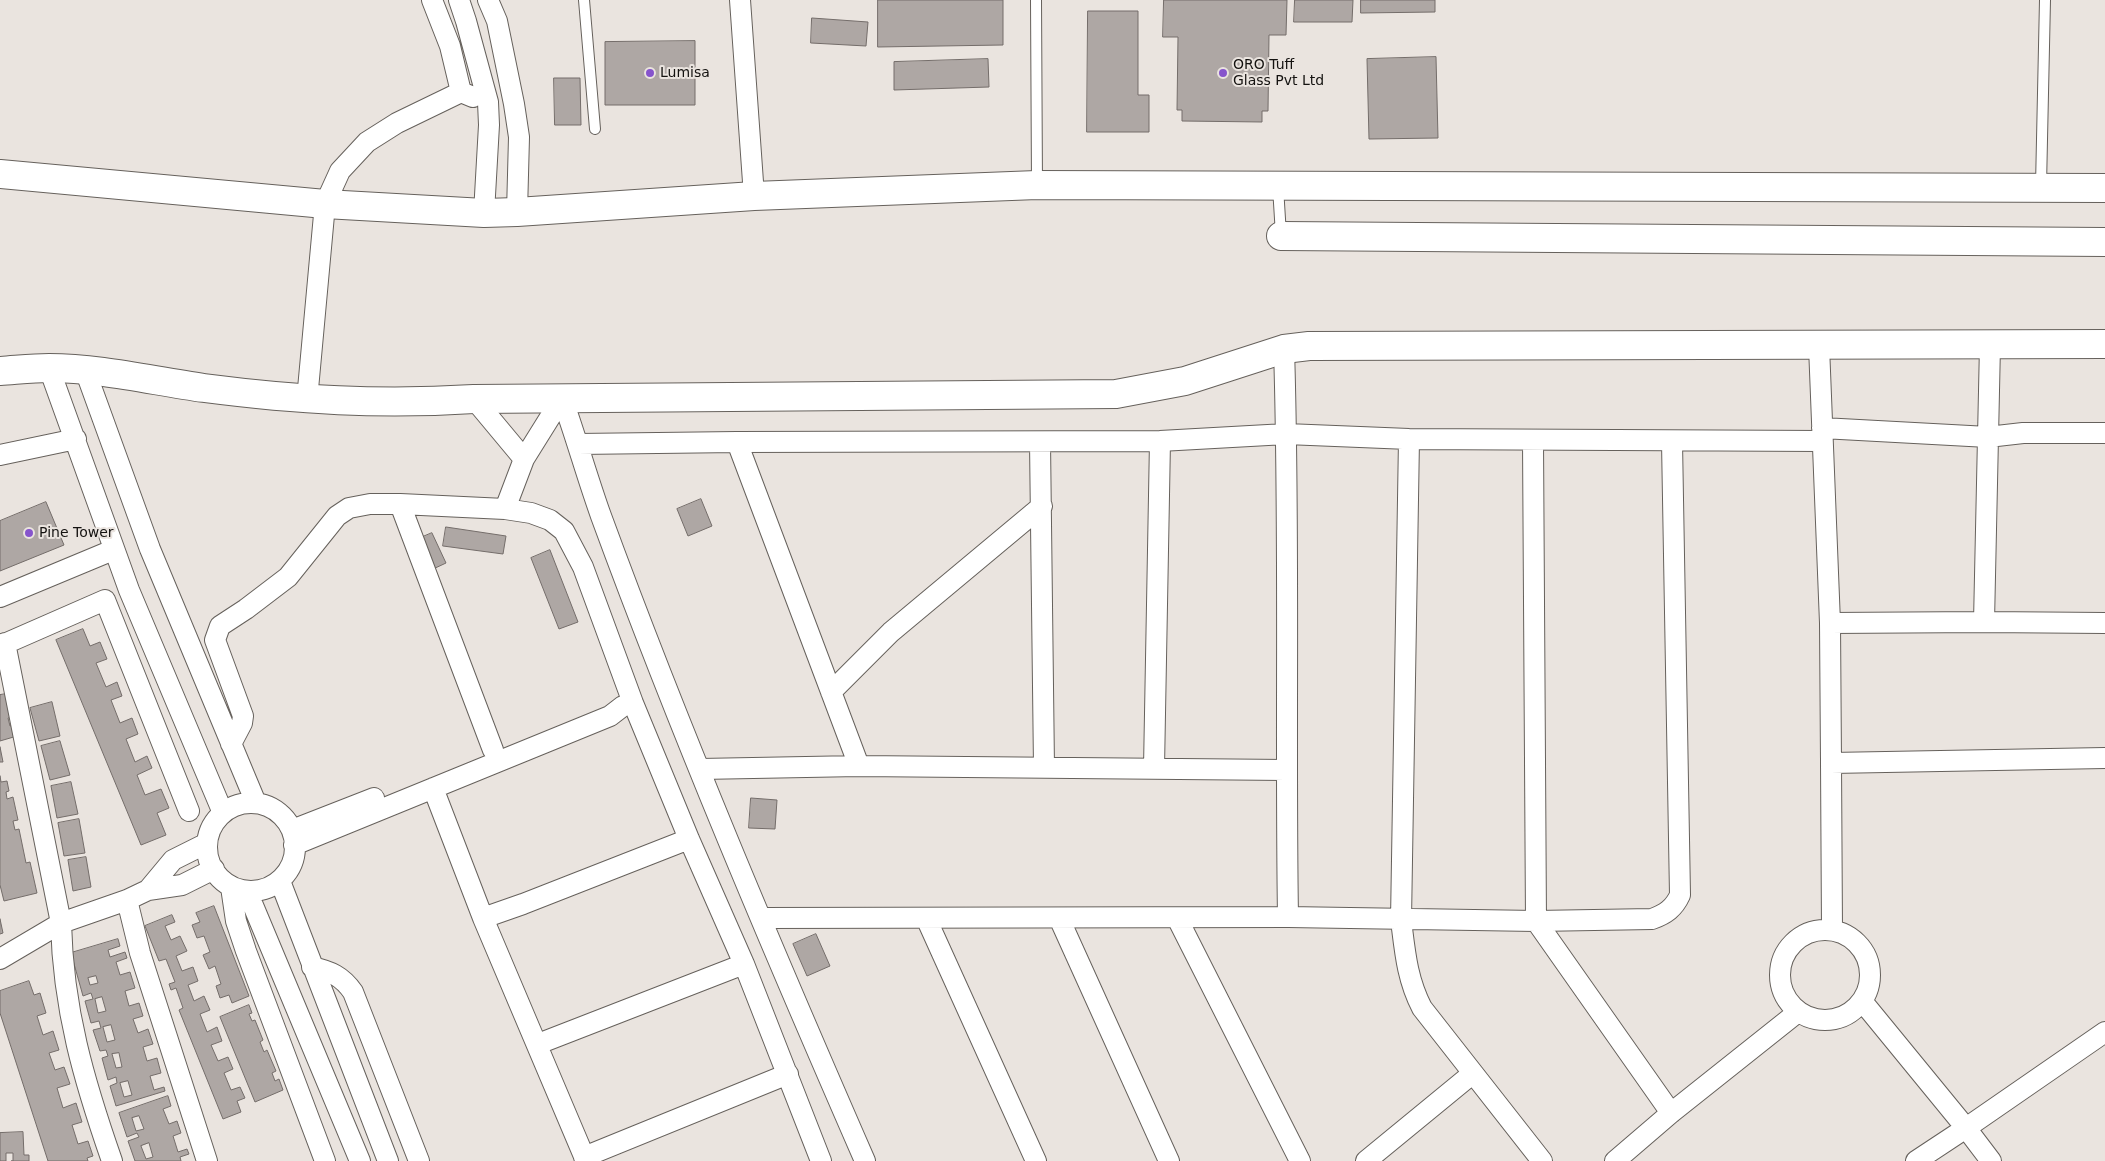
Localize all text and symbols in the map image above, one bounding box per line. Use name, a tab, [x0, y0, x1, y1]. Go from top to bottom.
place label: ORO Tuff Glass Pvt Ltd	[1233, 57, 1324, 90]
place label: Lumisa	[660, 65, 710, 81]
marker: Lumisa	[644, 67, 656, 79]
marker: ORO Tuff Glass Pvt Ltd	[1217, 67, 1229, 79]
place label: Pine Tower	[39, 525, 114, 541]
marker: Pine Tower	[23, 527, 35, 539]

